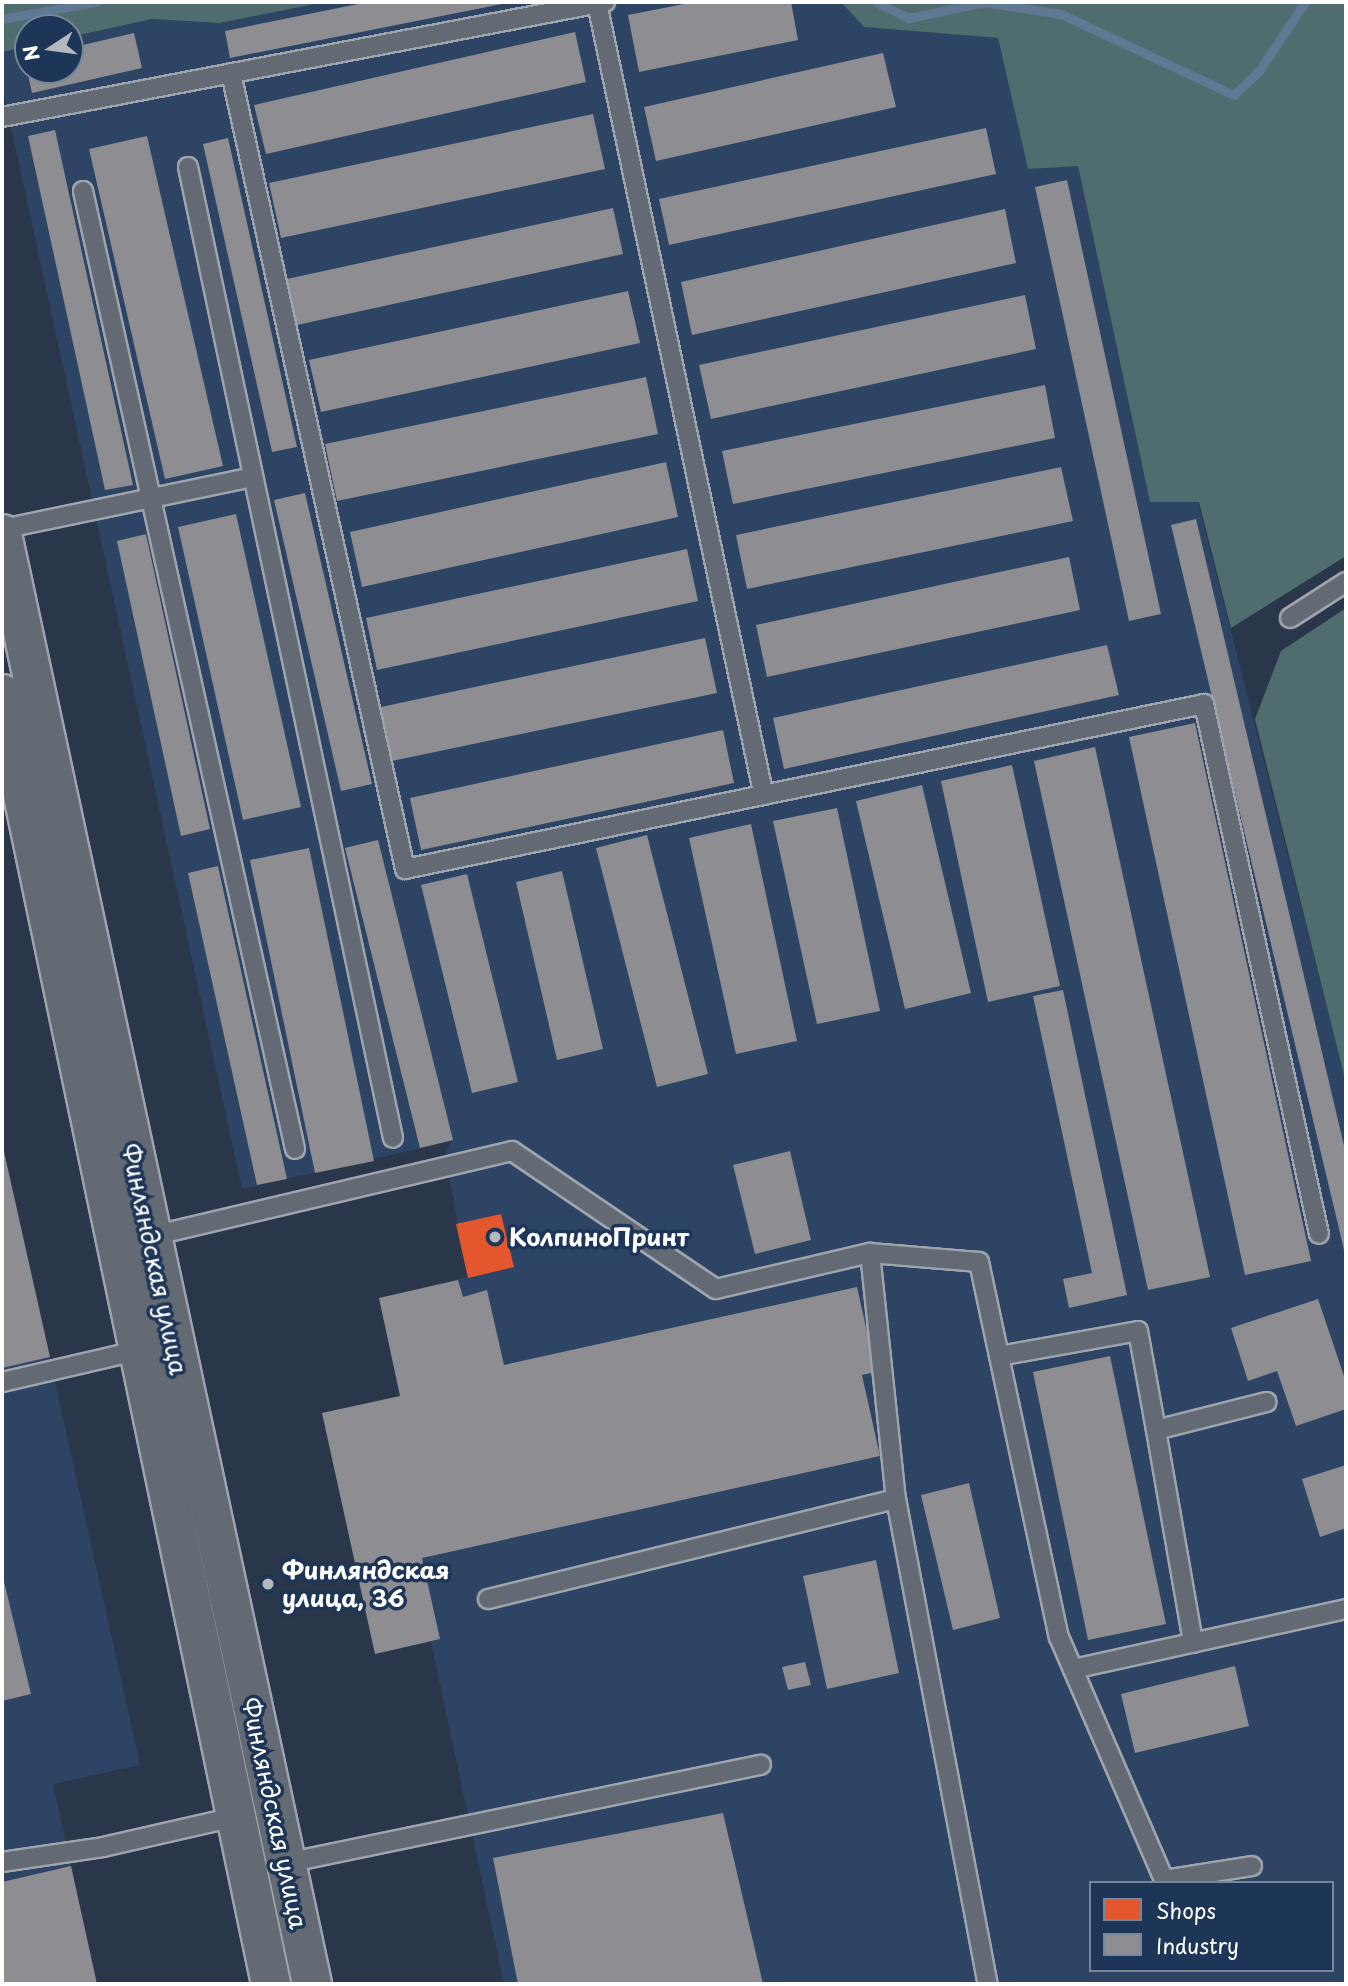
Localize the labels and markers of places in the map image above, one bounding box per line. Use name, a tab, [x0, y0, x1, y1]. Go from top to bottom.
place label: КолпиноПринт	[509, 1223, 689, 1251]
marker: КолпиноПринт	[487, 1229, 503, 1245]
place label: Финляндская улица, 36	[282, 1556, 450, 1612]
marker: Финляндская улица, 36	[260, 1576, 276, 1592]

